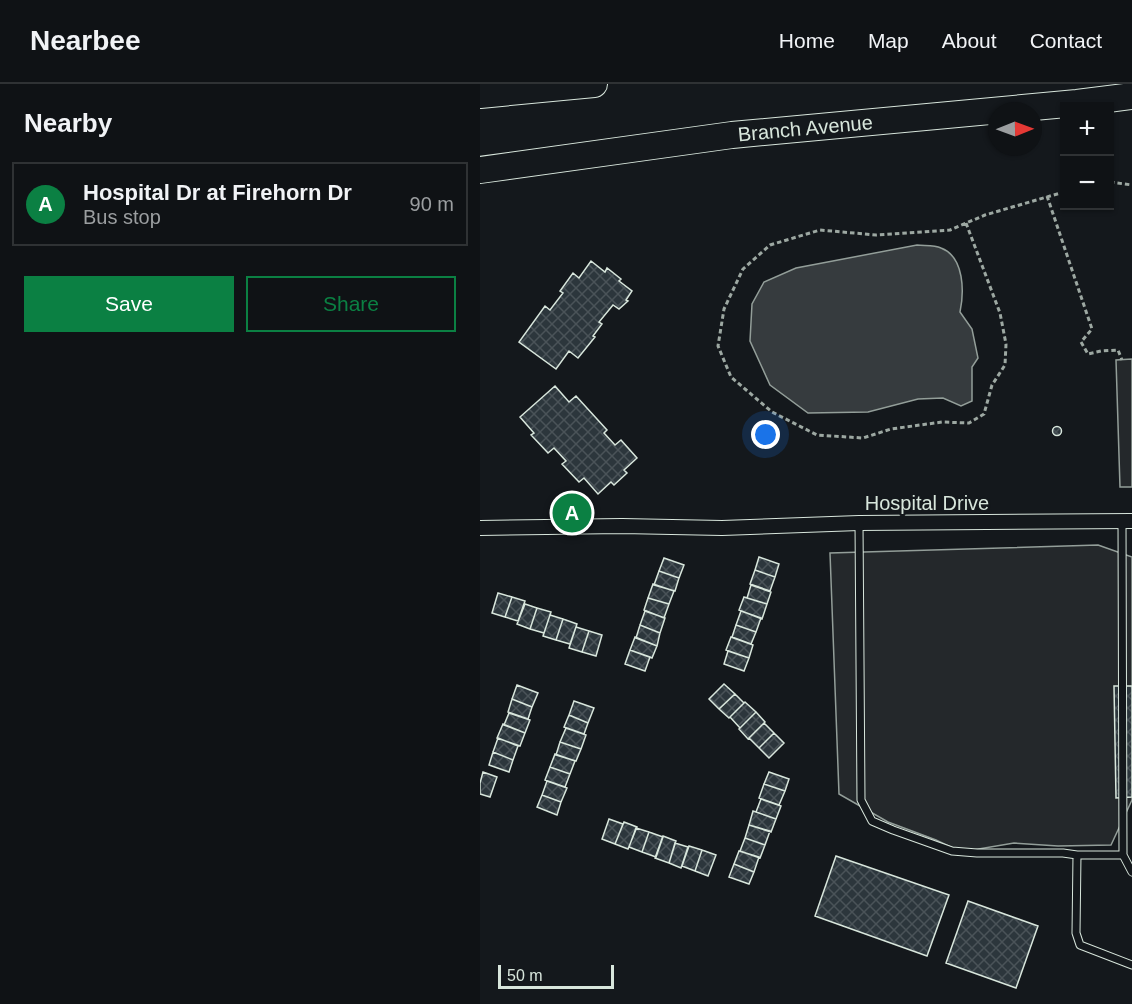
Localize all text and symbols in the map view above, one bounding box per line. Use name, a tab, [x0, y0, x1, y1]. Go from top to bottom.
text: Nearbee	[30, 25, 141, 56]
text: Home	[779, 29, 835, 52]
text: Map	[868, 29, 909, 52]
text: About	[942, 29, 997, 52]
text: Contact	[1030, 29, 1102, 52]
north arrow	[988, 102, 1042, 156]
map controls	[1060, 102, 1114, 210]
button: +	[1060, 102, 1114, 156]
text: Nearby	[24, 108, 112, 138]
street label: Branch Avenue	[737, 111, 874, 145]
button: −	[1060, 156, 1114, 210]
text: Hospital Dr at Firehorn Dr	[83, 180, 352, 205]
text: A	[38, 193, 53, 215]
text: 90 m	[410, 193, 454, 215]
text: Bus stop	[83, 206, 161, 228]
button: Save	[24, 276, 234, 332]
button: Share	[246, 276, 456, 332]
your location	[751, 420, 780, 449]
pin: A	[552, 490, 592, 536]
street label: Hospital Drive	[865, 492, 989, 514]
scale bar	[498, 962, 614, 990]
text: 50 m	[507, 967, 543, 984]

